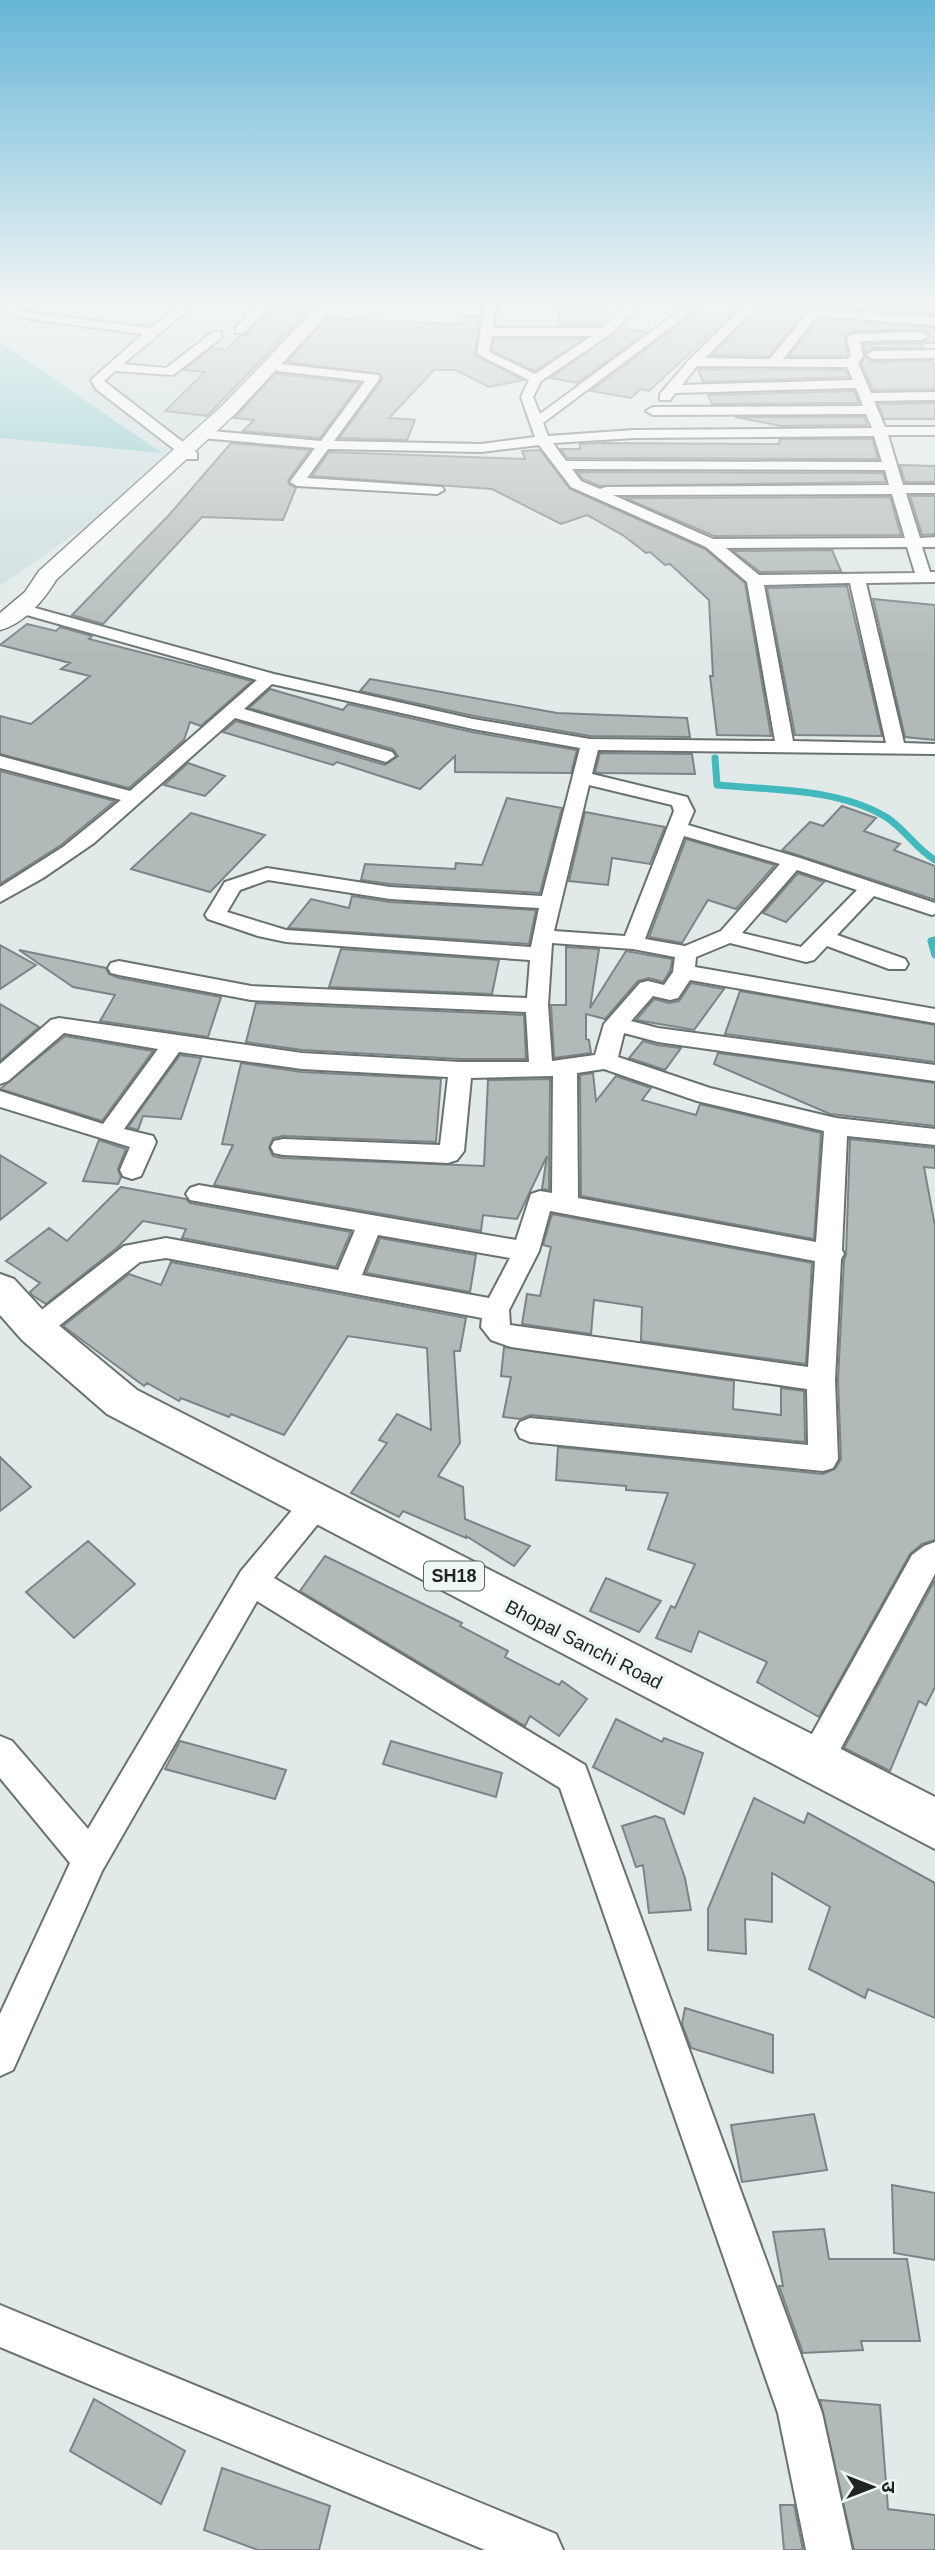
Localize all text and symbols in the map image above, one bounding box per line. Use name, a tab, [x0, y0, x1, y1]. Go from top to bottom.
road number: SH18	[424, 1562, 484, 1590]
street label: Bhopal Sanchi Road	[502, 1596, 666, 1693]
north arrow	[837, 2452, 907, 2522]
text: उ	[878, 2481, 899, 2493]

